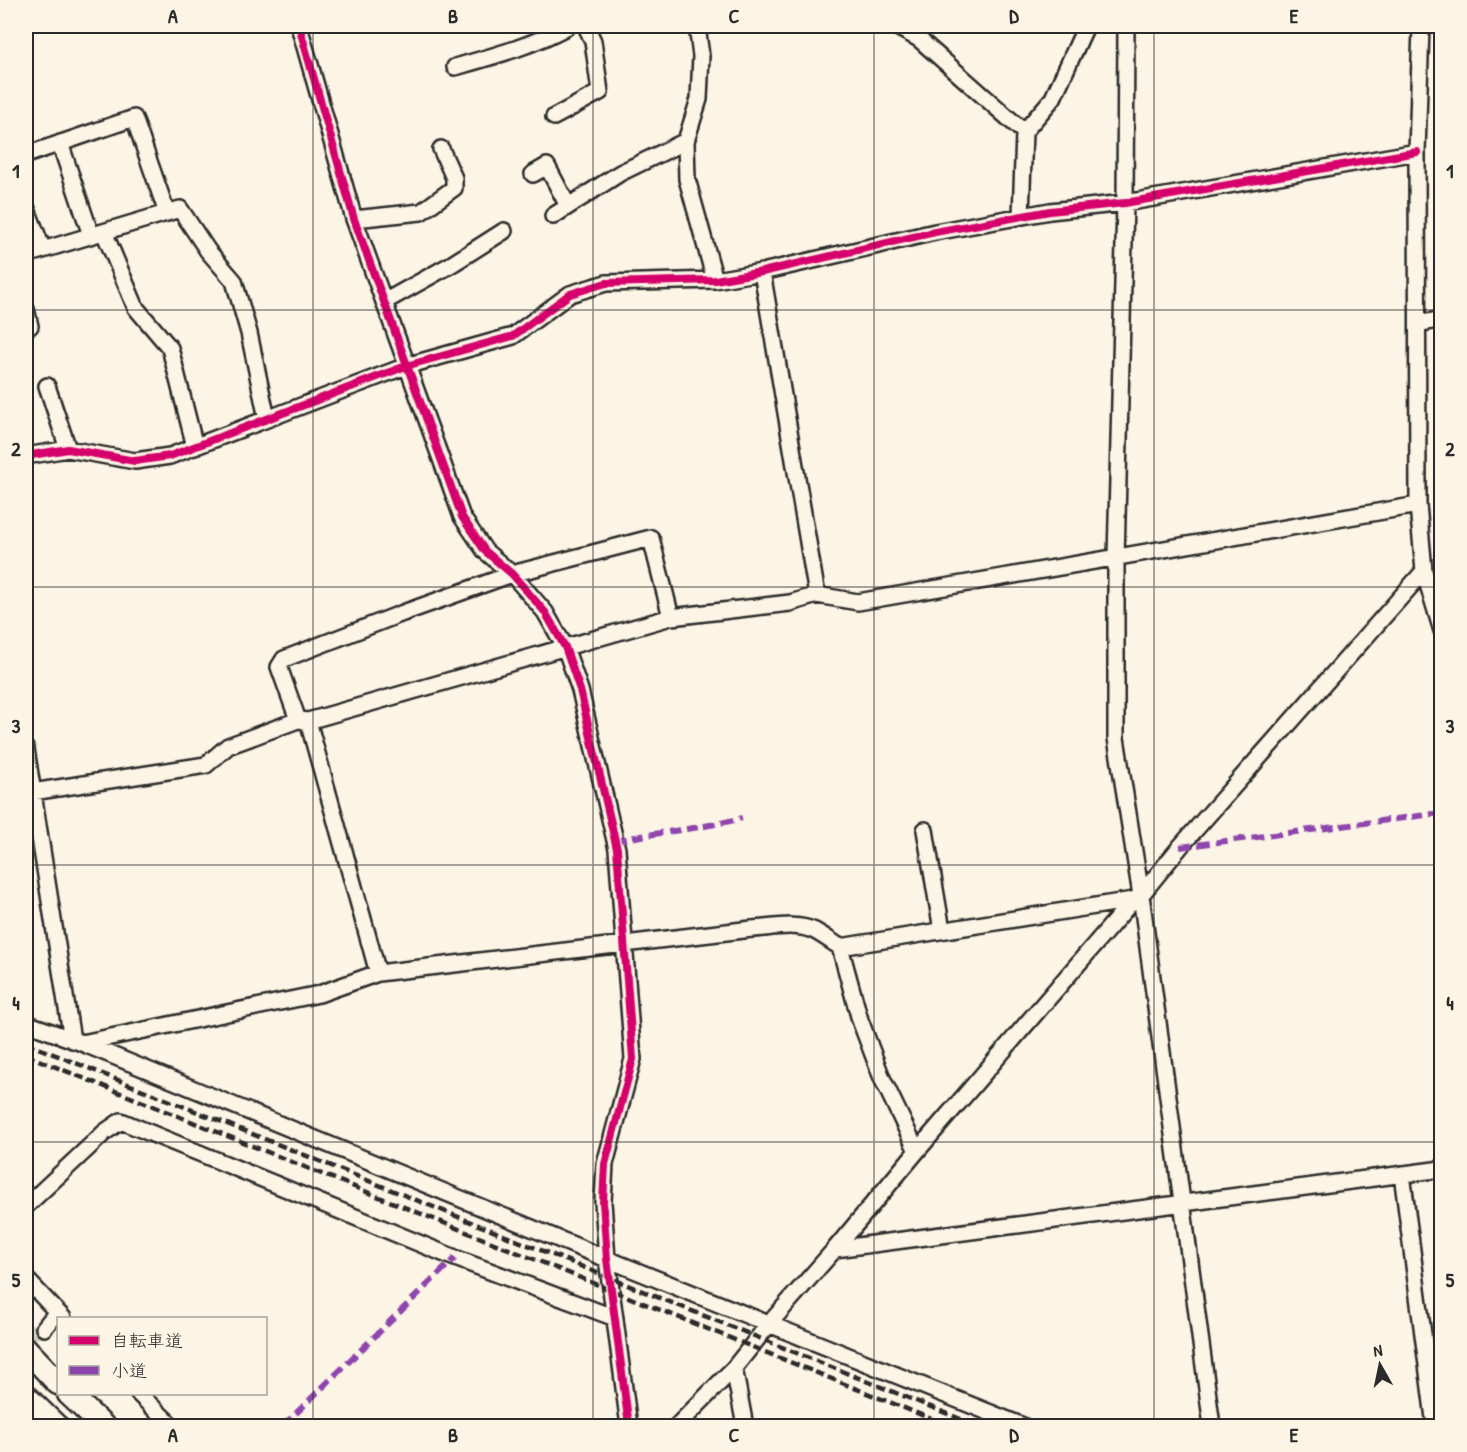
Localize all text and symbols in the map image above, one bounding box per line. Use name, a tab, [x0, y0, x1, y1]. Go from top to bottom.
text: A	[168, 2, 178, 29]
text: B	[448, 2, 458, 29]
text: C	[729, 2, 740, 29]
text: D	[1009, 2, 1019, 29]
text: E	[1290, 2, 1299, 29]
text: 1	[12, 157, 20, 184]
text: 1	[1446, 157, 1454, 184]
text: 2	[11, 435, 21, 462]
text: 2	[1445, 435, 1455, 462]
text: 3	[12, 712, 21, 739]
text: 3	[1446, 712, 1455, 739]
text: 4	[12, 989, 20, 1016]
text: 4	[1446, 989, 1454, 1016]
text: 5	[12, 1266, 21, 1293]
text: 5	[1446, 1266, 1455, 1293]
legend	[57, 1317, 267, 1395]
text: 自転車道	[111, 1328, 183, 1353]
north arrow	[1350, 1335, 1410, 1395]
text: N	[1372, 1339, 1384, 1362]
text: 小道	[111, 1358, 147, 1383]
text: A	[168, 1421, 178, 1448]
text: B	[448, 1421, 458, 1448]
text: C	[729, 1421, 740, 1448]
text: D	[1009, 1421, 1019, 1448]
text: E	[1290, 1421, 1299, 1448]

